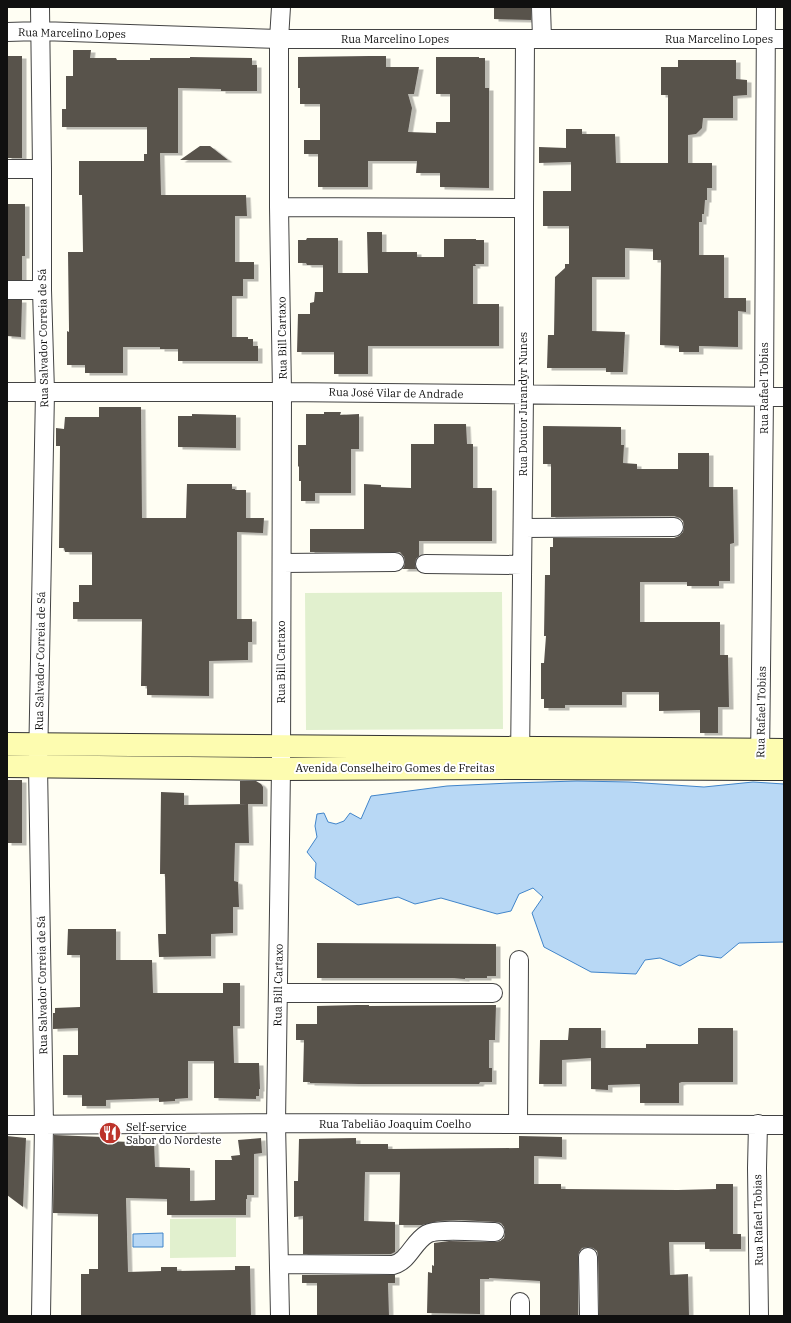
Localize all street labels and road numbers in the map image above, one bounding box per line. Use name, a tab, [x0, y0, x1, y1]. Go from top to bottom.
street label: Rua Marcelino Lopes	[18, 25, 126, 41]
street label: Rua Marcelino Lopes	[341, 32, 449, 46]
street label: Rua Marcelino Lopes	[665, 32, 773, 46]
street label: Rua Salvador Correia de Sá	[35, 268, 51, 408]
street label: Rua Bill Cartaxo	[274, 296, 290, 380]
street label: Rua Doutor Jurandyr Nunes	[516, 332, 530, 476]
street label: Rua Rafael Tobias	[757, 342, 771, 434]
street label: Rua José Vilar de Andrade	[328, 385, 464, 401]
street label: Rua Salvador Correia de Sá	[32, 591, 48, 731]
street label: Rua Bill Cartaxo	[274, 621, 288, 703]
street label: Rua Rafael Tobias	[753, 666, 769, 758]
street label: Avenida Conselheiro Gomes de Freitas	[295, 761, 495, 775]
street label: Rua Salvador Correia de Sá	[34, 915, 50, 1055]
street label: Rua Bill Cartaxo	[270, 943, 286, 1027]
street label: Rua Tabelião Joaquim Coelho	[319, 1117, 471, 1131]
street label: Rua Rafael Tobias	[750, 1174, 766, 1266]

